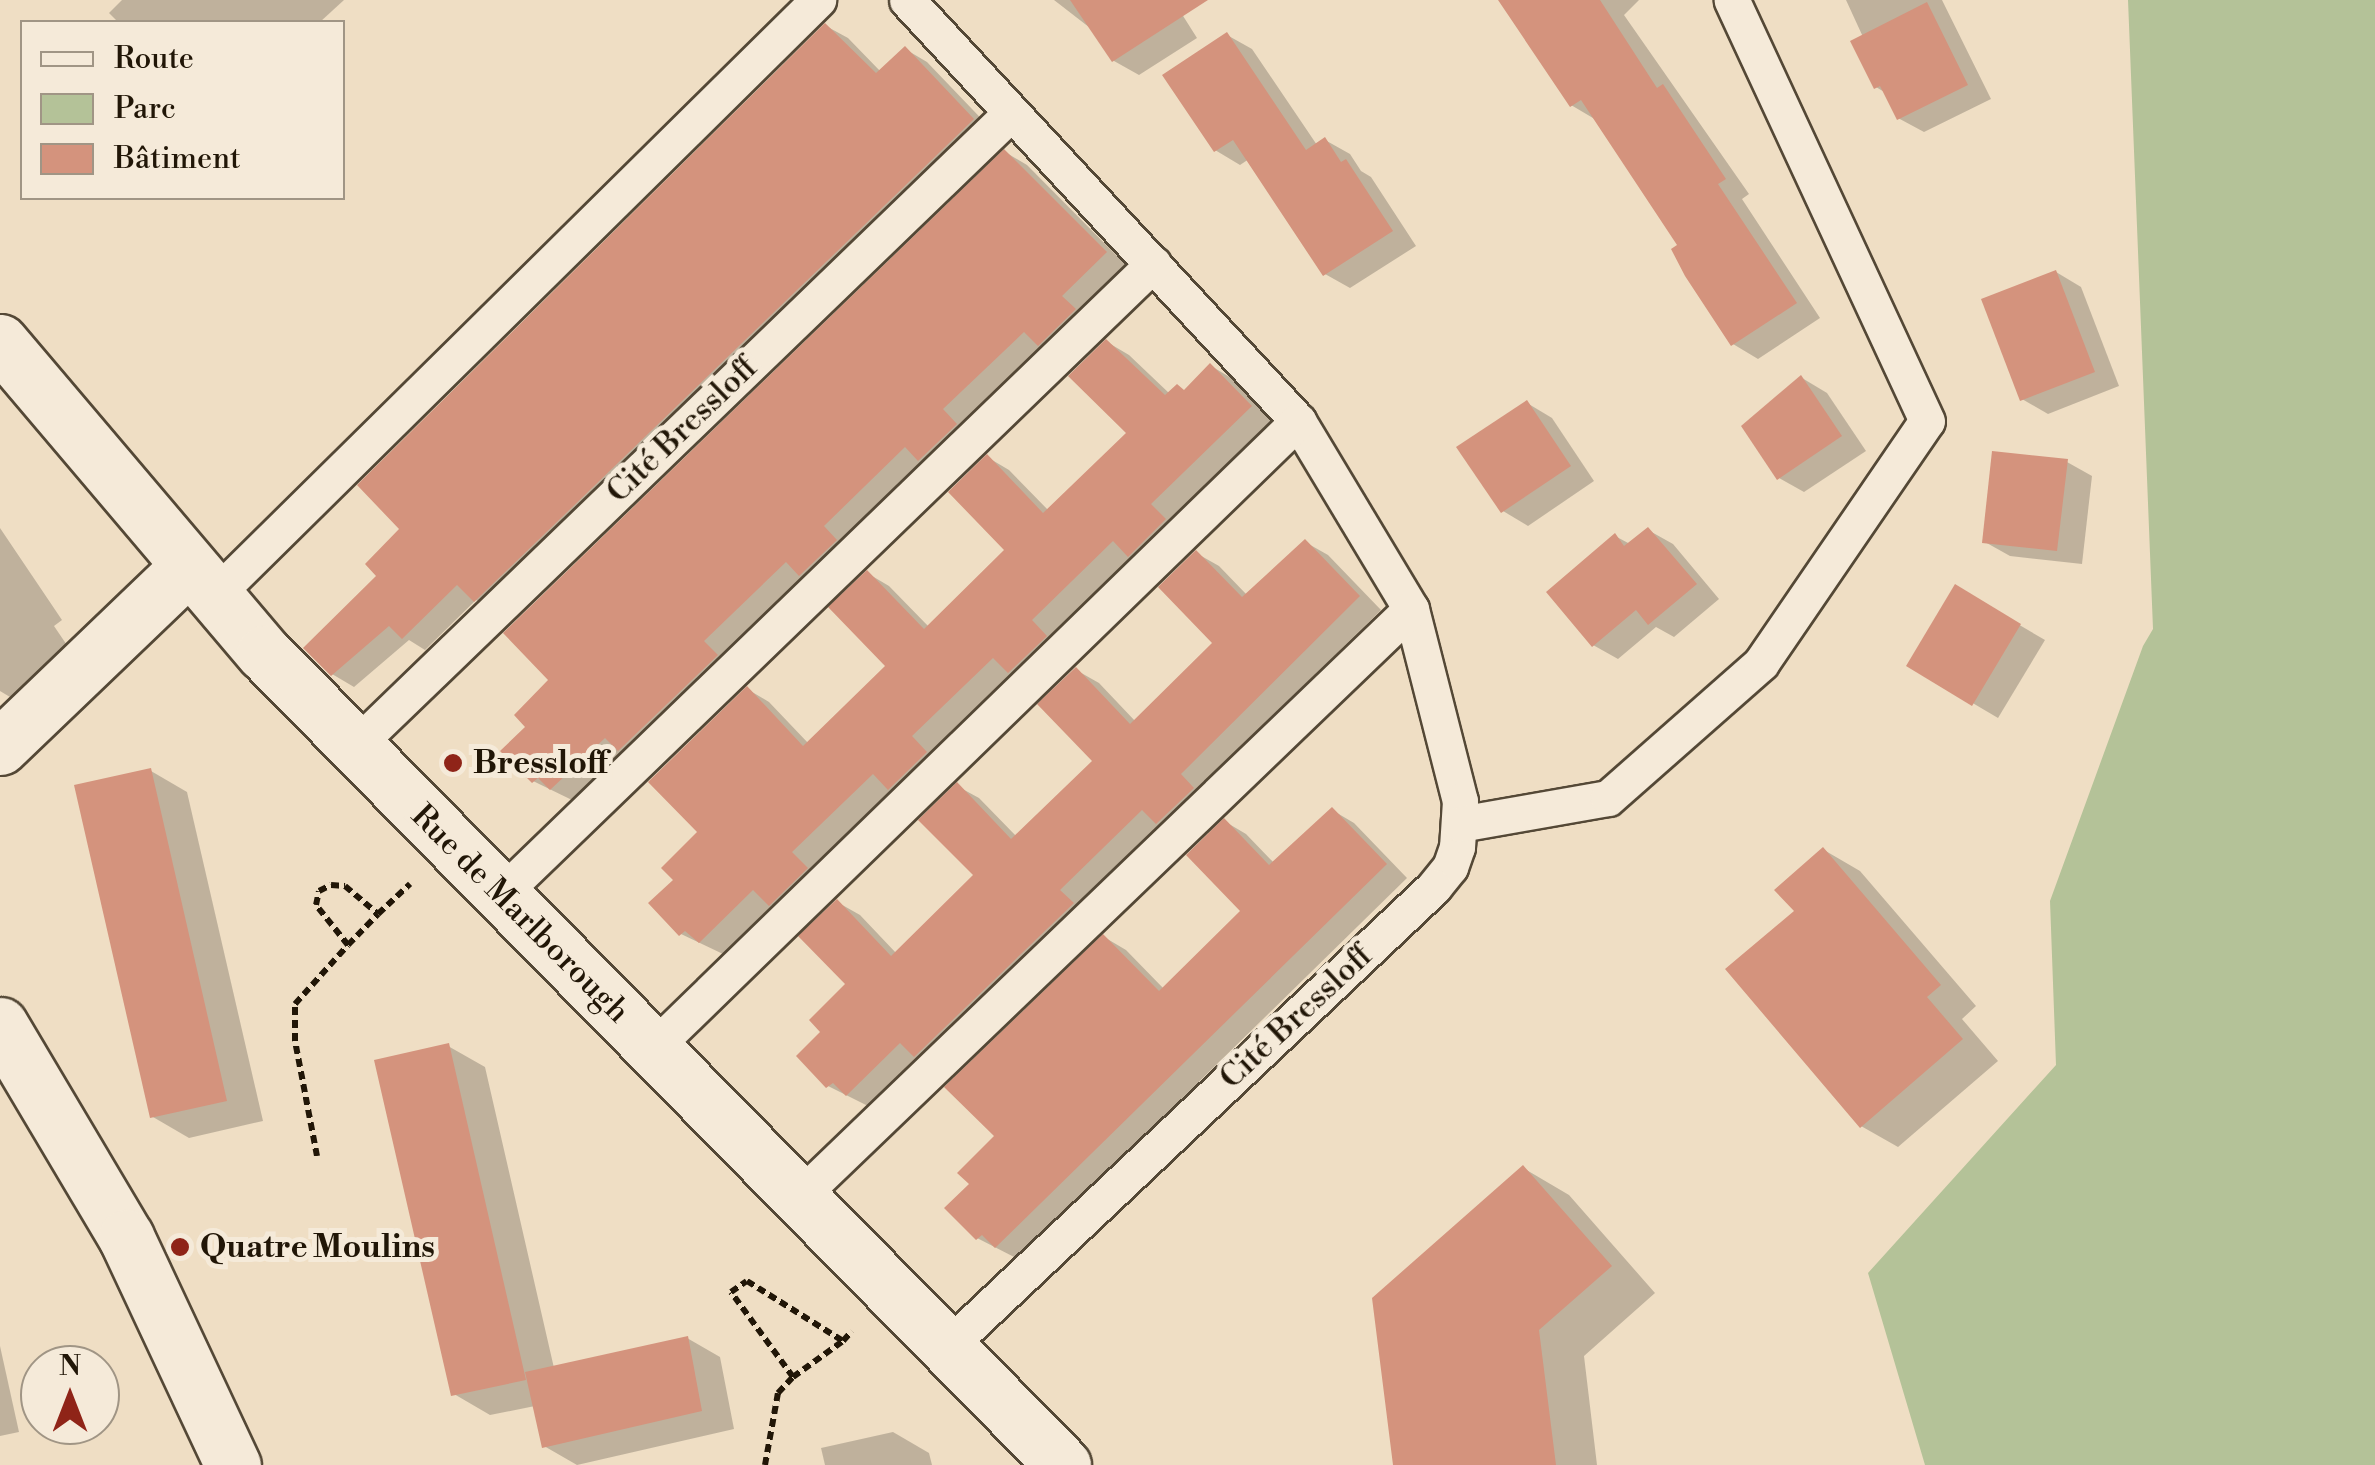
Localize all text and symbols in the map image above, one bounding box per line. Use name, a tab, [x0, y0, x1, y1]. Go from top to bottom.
legend	[20, 20, 345, 200]
text: Route	[114, 40, 194, 78]
text: Parc	[114, 90, 176, 128]
text: Bâtiment	[114, 140, 241, 178]
street label: Cité Bressloff	[599, 349, 765, 511]
place label: Bressloff	[473, 744, 608, 782]
marker: Bressloff	[442, 752, 464, 774]
street label: Rue de Marlborough	[403, 797, 637, 1031]
street label: Cité Bressloff	[1212, 937, 1380, 1097]
place label: Quatre Moulins	[200, 1228, 435, 1266]
marker: Quatre Moulins	[169, 1236, 191, 1258]
north arrow	[20, 1345, 120, 1445]
text: N	[59, 1349, 81, 1384]

